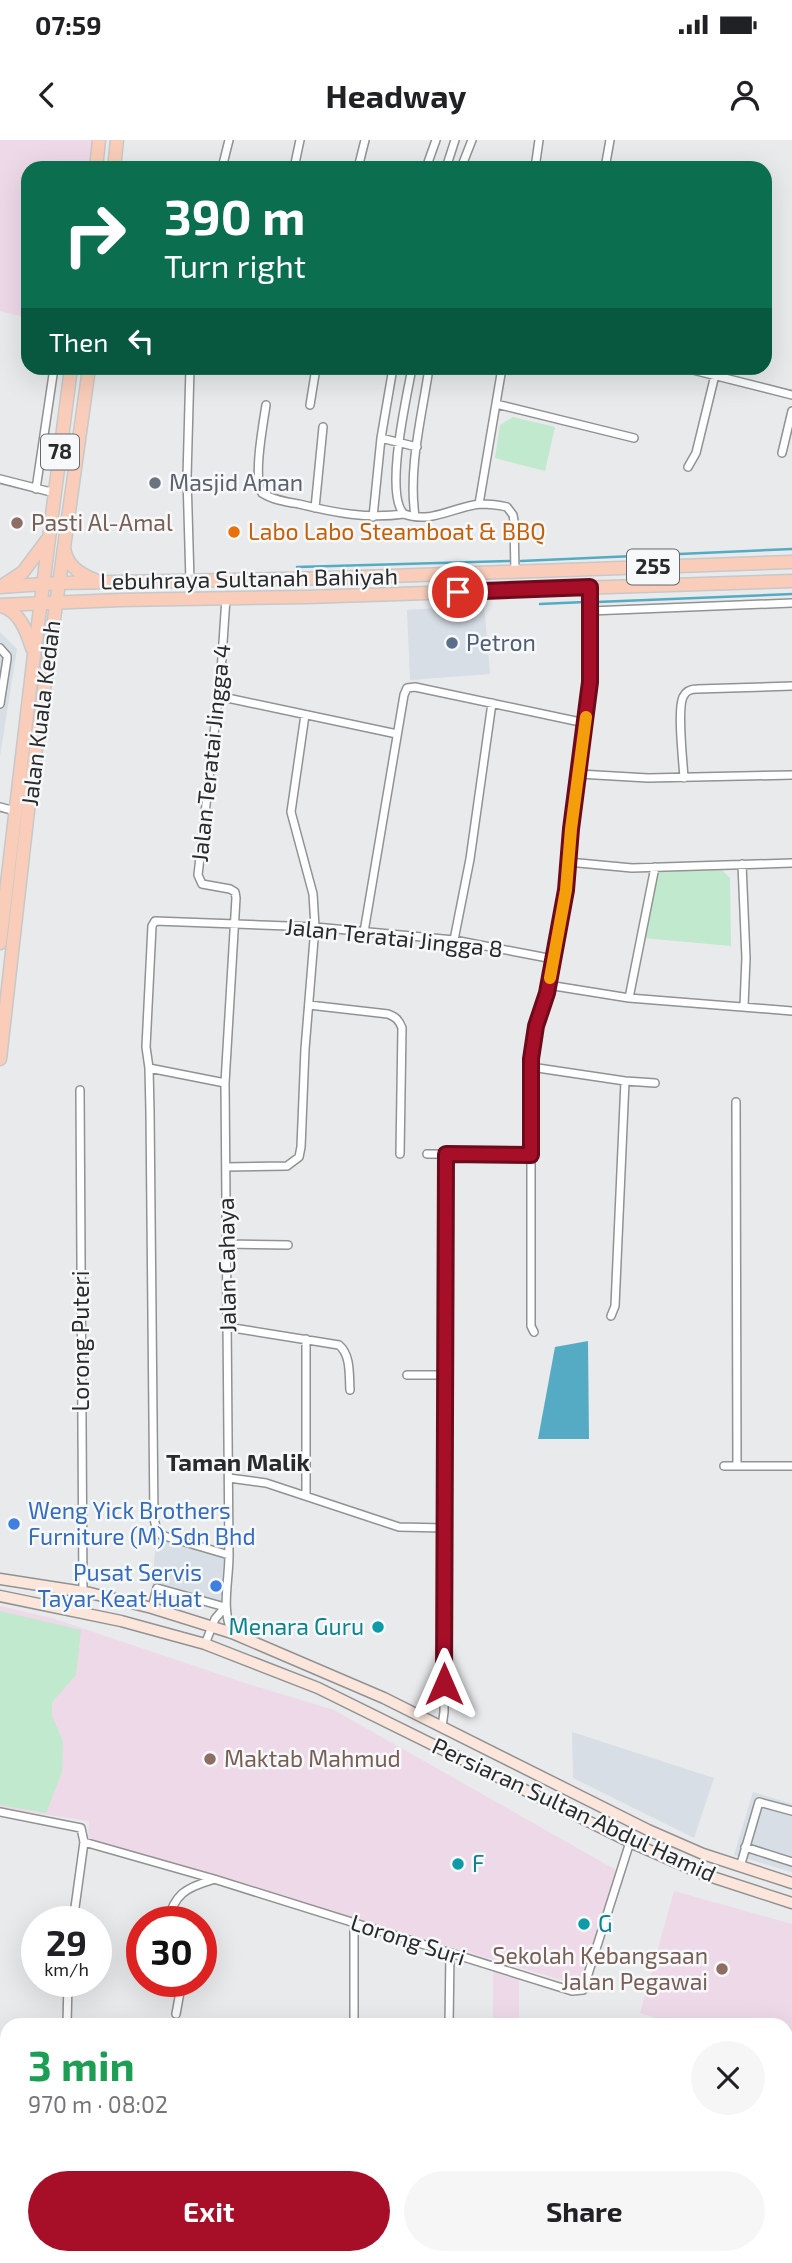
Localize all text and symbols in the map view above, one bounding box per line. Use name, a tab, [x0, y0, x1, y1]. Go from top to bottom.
text: 07:59	[35, 9, 102, 40]
icon: back	[28, 76, 66, 114]
text: Headway	[326, 76, 466, 114]
icon: person	[726, 76, 764, 114]
text: 390 m	[164, 186, 305, 245]
icon: right	[49, 189, 140, 280]
text: Turn right	[164, 246, 306, 284]
icon: left	[122, 322, 160, 360]
text: Then	[49, 326, 108, 357]
road number: 78	[41, 434, 79, 470]
place label: Masjid Aman	[169, 468, 303, 496]
marker: Masjid Aman	[147, 475, 163, 491]
place label: Pasti Al-Amal	[31, 508, 173, 536]
marker: Pasti Al-Amal	[9, 515, 25, 531]
place label: Labo Labo Steamboat & BBQ	[248, 517, 546, 545]
marker: Labo Labo Steamboat & BBQ	[226, 524, 242, 540]
road number: 255	[627, 550, 679, 584]
street label: Lebuhraya Sultanah Bahiyah	[100, 561, 398, 595]
pin	[428, 562, 488, 622]
icon: arrive	[439, 573, 477, 611]
street label: Jalan Kuala Kedah	[15, 618, 65, 807]
place label: Petron	[466, 628, 536, 656]
marker: Petron	[444, 635, 460, 651]
street label: Jalan Teratai Jingga 4	[185, 643, 235, 863]
street label: Jalan Teratai Jingga 8	[284, 912, 504, 962]
street label: Jalan Cahaya	[211, 1197, 241, 1333]
street label: Lorong Puteri	[66, 1271, 94, 1411]
district label: Taman Malik	[166, 1447, 311, 1476]
place label: Weng Yick Brothers Furniture (M) Sdn Bhd	[28, 1496, 256, 1550]
marker: Weng Yick Brothers Furniture (M) Sdn Bhd	[6, 1516, 22, 1532]
place label: Pusat Servis Tayar Keat Huat	[38, 1558, 202, 1612]
marker: Pusat Servis Tayar Keat Huat	[208, 1578, 224, 1594]
place label: Menara Guru	[229, 1612, 364, 1640]
marker: Menara Guru	[370, 1619, 386, 1635]
position arrow	[407, 1647, 481, 1721]
street label: Persiaran Sultan Abdul Hamid	[428, 1731, 721, 1887]
place label: Maktab Mahmud	[224, 1744, 401, 1772]
marker: Maktab Mahmud	[202, 1751, 218, 1767]
place label: F	[472, 1849, 484, 1877]
marker: F	[450, 1856, 466, 1872]
speed limit sign: 30	[126, 1906, 217, 1997]
street label: Lorong Suri	[347, 1907, 469, 1971]
place label: G	[598, 1909, 612, 1937]
marker: G	[576, 1916, 592, 1932]
text: 29	[46, 1921, 87, 1963]
place label: Sekolah Kebangsaan Jalan Pegawai	[492, 1941, 708, 1995]
text: km/h	[44, 1958, 89, 1980]
marker: Sekolah Kebangsaan Jalan Pegawai	[714, 1961, 730, 1977]
text: 3 min	[28, 2039, 135, 2089]
button: close	[691, 2041, 765, 2115]
text: 970 m · 08:02	[28, 2090, 168, 2118]
button: Exit	[28, 2171, 390, 2251]
button: Share	[404, 2171, 765, 2251]

